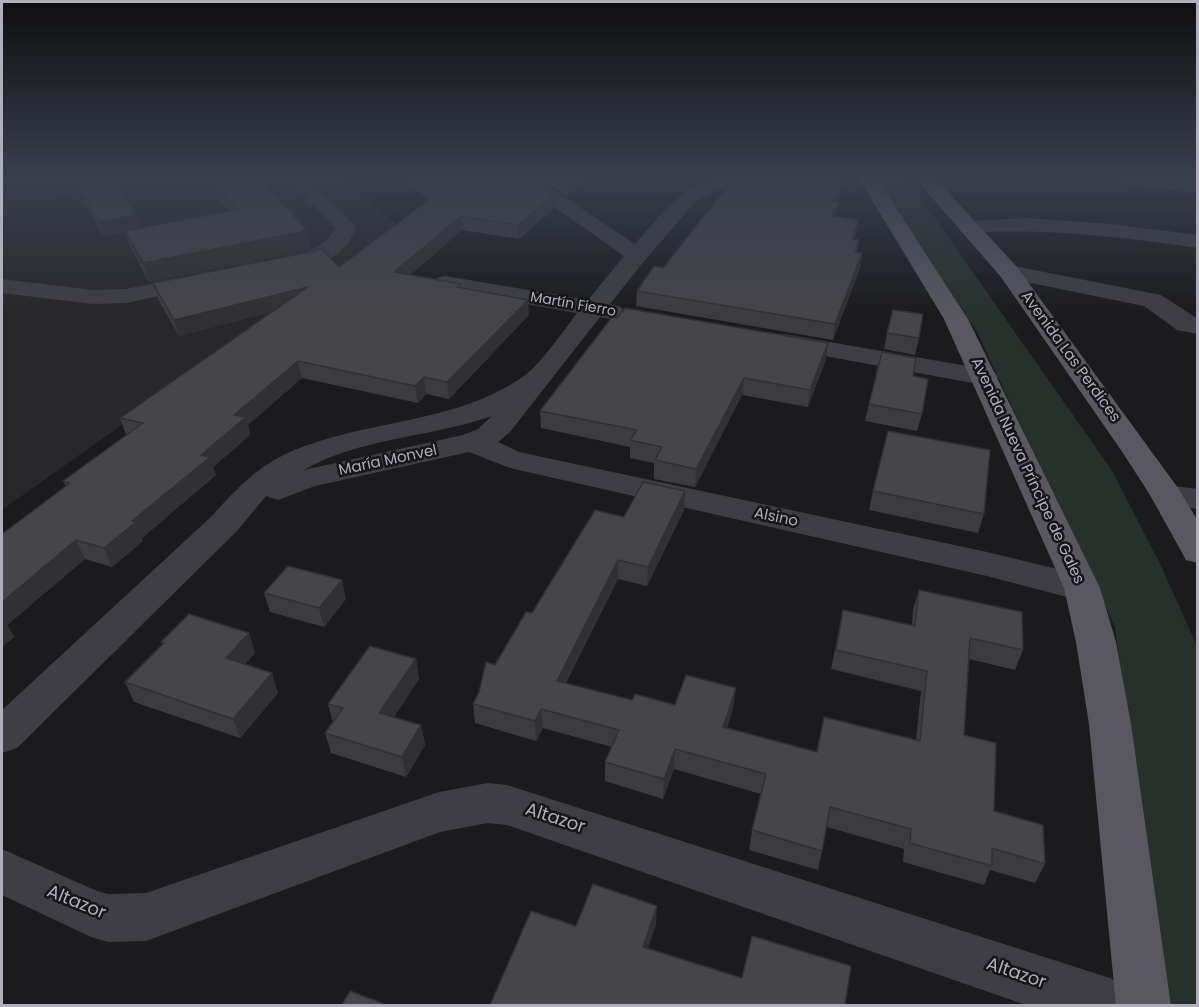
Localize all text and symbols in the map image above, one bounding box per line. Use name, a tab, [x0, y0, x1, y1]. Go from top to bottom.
street label: Avenida Las Perdices	[1016, 288, 1124, 426]
street label: Martín Fierro	[529, 289, 617, 321]
street label: Avenida Nueva Príncipe de Gales	[967, 355, 1087, 587]
street label: María Monvel	[337, 442, 439, 480]
street label: Alsino	[752, 505, 800, 531]
street label: Altazor	[522, 799, 588, 839]
street label: Altazor	[43, 881, 109, 925]
street label: Altazor	[983, 954, 1049, 994]

